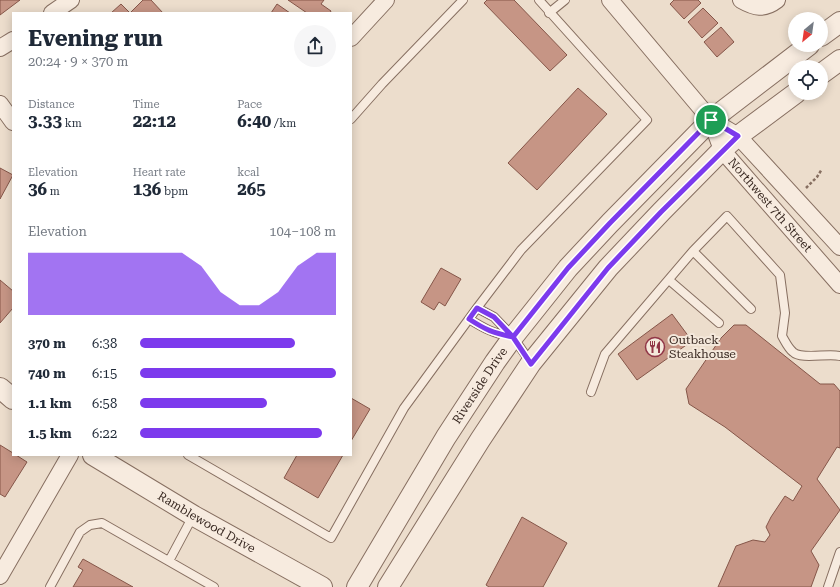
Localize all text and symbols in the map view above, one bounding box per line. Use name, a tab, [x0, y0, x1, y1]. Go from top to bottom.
north arrow	[788, 12, 828, 52]
map controls	[788, 12, 828, 100]
button: share	[294, 25, 336, 67]
text: Evening run	[28, 26, 163, 51]
text: 20:24 · 9 × 370 m	[28, 54, 128, 69]
button: locate	[788, 60, 828, 100]
text: Distance	[28, 98, 75, 111]
text: Time	[133, 98, 160, 111]
text: Pace	[237, 98, 262, 111]
pin	[694, 103, 728, 137]
icon: arrive	[700, 109, 722, 131]
text: 3.33	[28, 111, 62, 131]
text: 22:12	[133, 111, 176, 131]
text: 6:40	[237, 111, 271, 131]
text: km	[62, 117, 82, 130]
text: /km	[271, 117, 296, 130]
street label: Northwest 7th Street	[725, 155, 815, 255]
text: Elevation	[28, 166, 78, 179]
text: Heart rate	[133, 166, 186, 179]
text: kcal	[237, 166, 259, 179]
text: 36	[28, 179, 47, 199]
text: 136	[133, 179, 161, 199]
text: 265	[237, 179, 266, 199]
text: m	[47, 185, 60, 198]
text: bpm	[161, 185, 188, 198]
text: Elevation	[28, 224, 87, 239]
text: 104–108 m	[269, 224, 336, 239]
place label: Outback Steakhouse	[669, 333, 736, 361]
text: 370 m	[28, 336, 66, 351]
text: 6:38	[92, 336, 117, 351]
restaurant icon: Outback Steakhouse	[644, 336, 666, 358]
street label: Riverside Drive	[450, 344, 510, 426]
text: 740 m	[28, 366, 66, 381]
text: 6:15	[92, 366, 117, 381]
text: 1.1 km	[28, 396, 71, 411]
text: 6:58	[92, 396, 117, 411]
text: 1.5 km	[28, 426, 71, 441]
text: 6:22	[92, 426, 117, 441]
street label: Ramblewood Drive	[155, 489, 258, 556]

